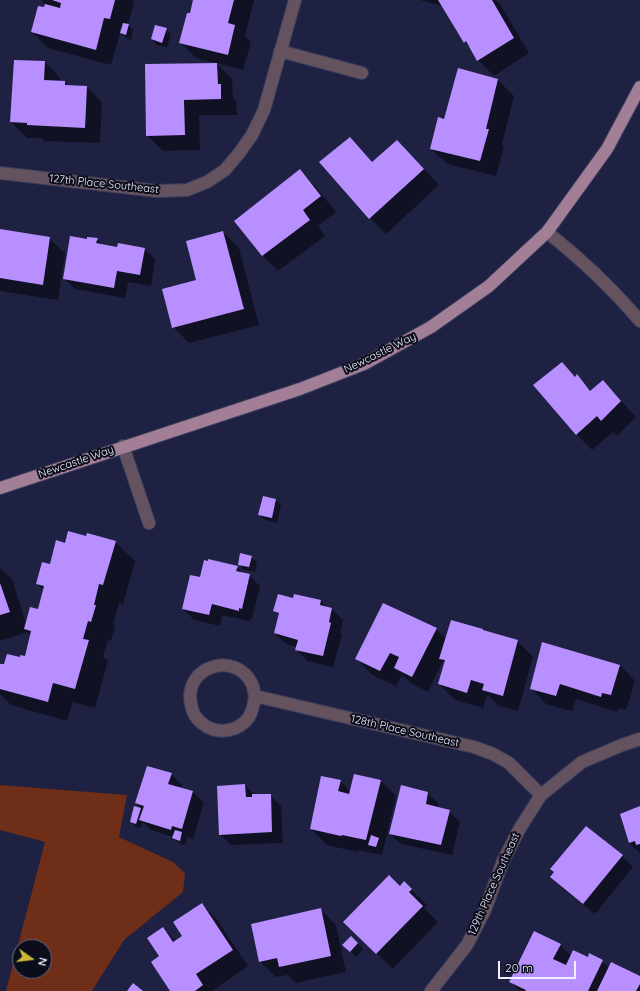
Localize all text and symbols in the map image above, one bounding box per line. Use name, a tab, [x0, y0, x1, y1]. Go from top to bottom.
street label: 127th Place Southeast	[49, 172, 159, 196]
street label: Newcastle Way	[342, 330, 418, 376]
street label: Newcastle Way	[37, 443, 115, 481]
street label: 128th Place Southeast	[350, 712, 460, 750]
street label: 129th Place Southeast	[465, 831, 523, 937]
north arrow	[12, 939, 52, 979]
scale bar	[500, 953, 578, 979]
text: N	[35, 956, 50, 967]
text: 20 m	[505, 960, 533, 975]

